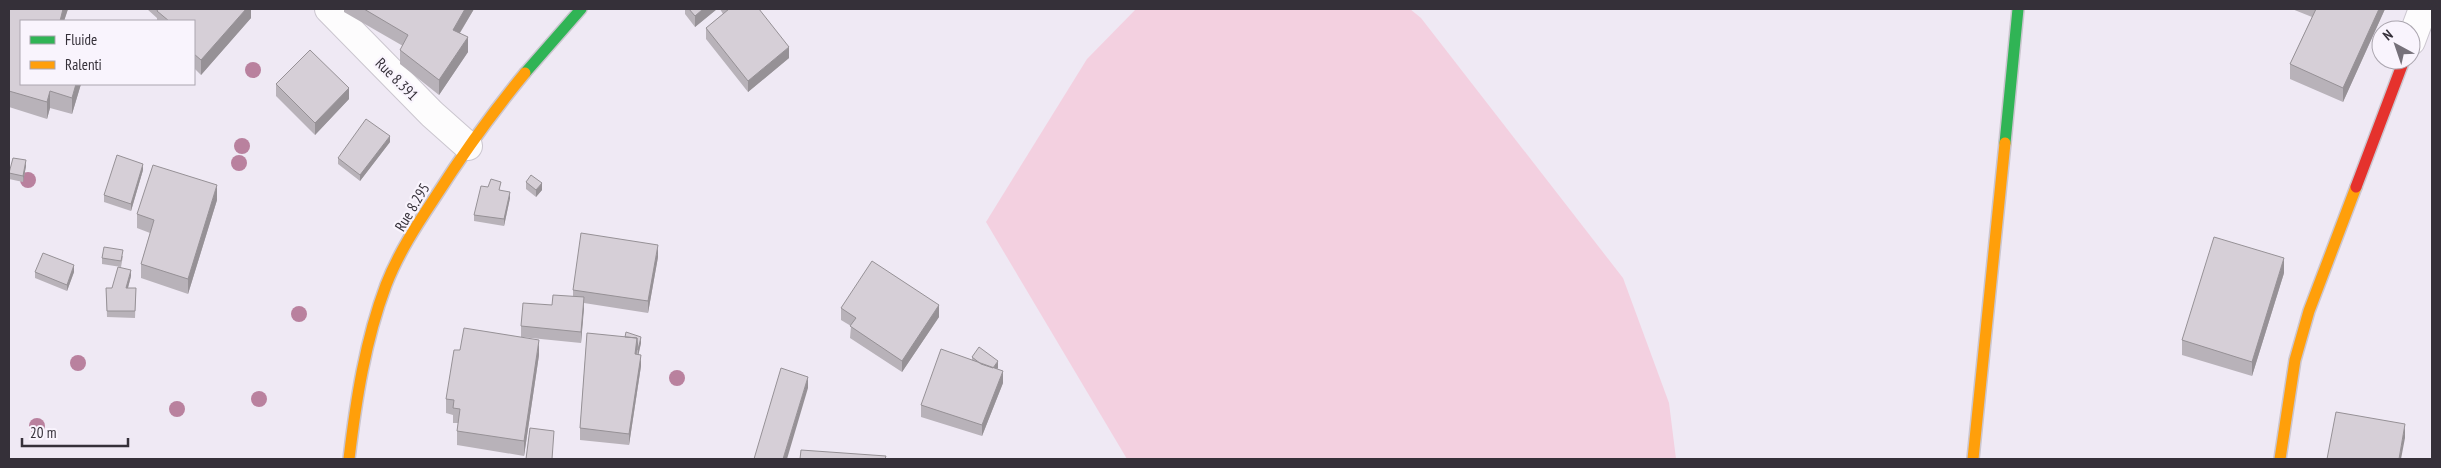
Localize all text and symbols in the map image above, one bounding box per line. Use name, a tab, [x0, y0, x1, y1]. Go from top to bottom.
legend	[20, 20, 195, 85]
north arrow	[2371, 20, 2421, 70]
text: N	[2379, 26, 2396, 44]
text: Fluide	[65, 30, 97, 49]
street label: Rue 8.391	[372, 54, 422, 104]
text: Ralenti	[65, 55, 102, 74]
street label: Rue 8.295	[390, 179, 434, 235]
scale bar	[22, 416, 129, 448]
text: 20 m	[30, 423, 56, 442]

